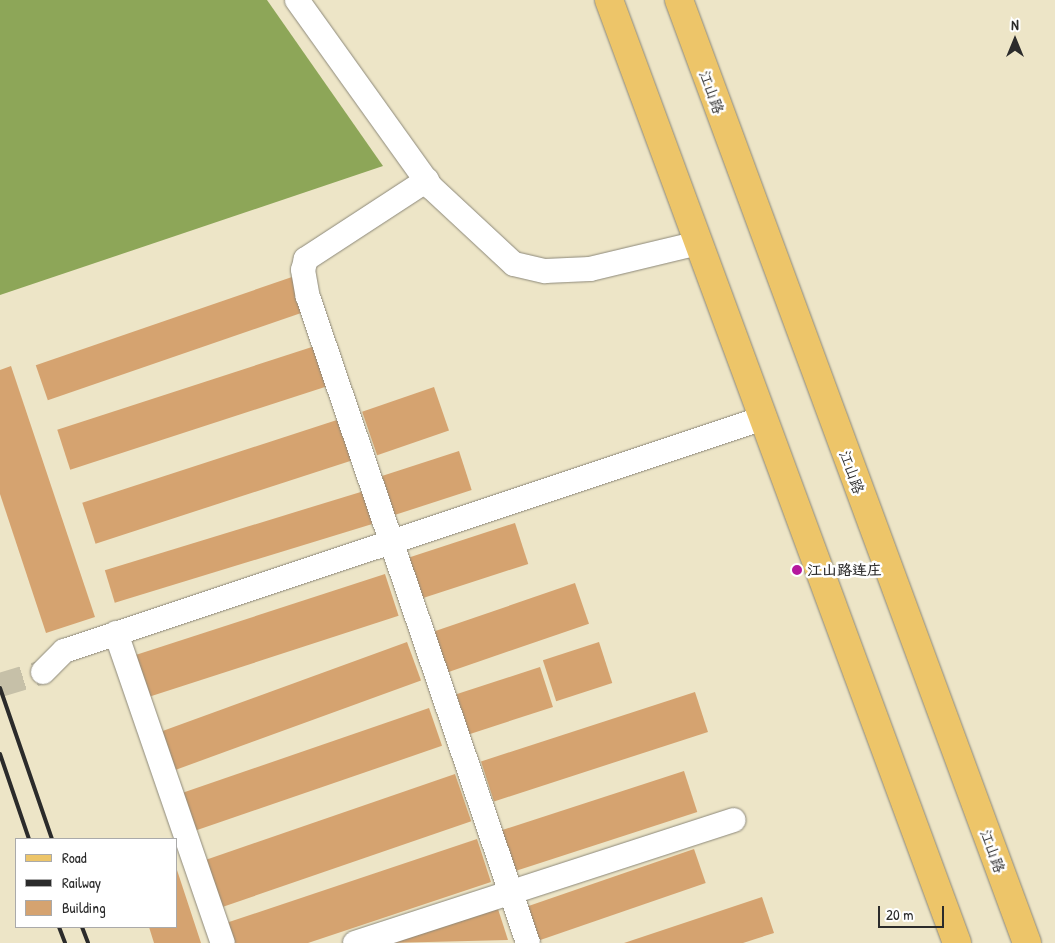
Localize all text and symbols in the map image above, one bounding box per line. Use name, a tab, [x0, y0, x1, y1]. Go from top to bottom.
north arrow	[990, 15, 1040, 65]
text: N	[1011, 15, 1019, 34]
street label: 江山路	[696, 68, 728, 116]
street label: 江山路	[836, 448, 868, 496]
place label: 江山路连庄	[807, 561, 882, 579]
marker: 江山路连庄	[791, 564, 803, 576]
street label: 江山路	[977, 827, 1009, 875]
legend	[15, 838, 178, 928]
text: Road	[62, 847, 87, 868]
text: Railway	[62, 872, 101, 893]
scale bar	[880, 896, 946, 928]
text: Building	[62, 897, 106, 918]
text: 20 m	[886, 904, 913, 925]

